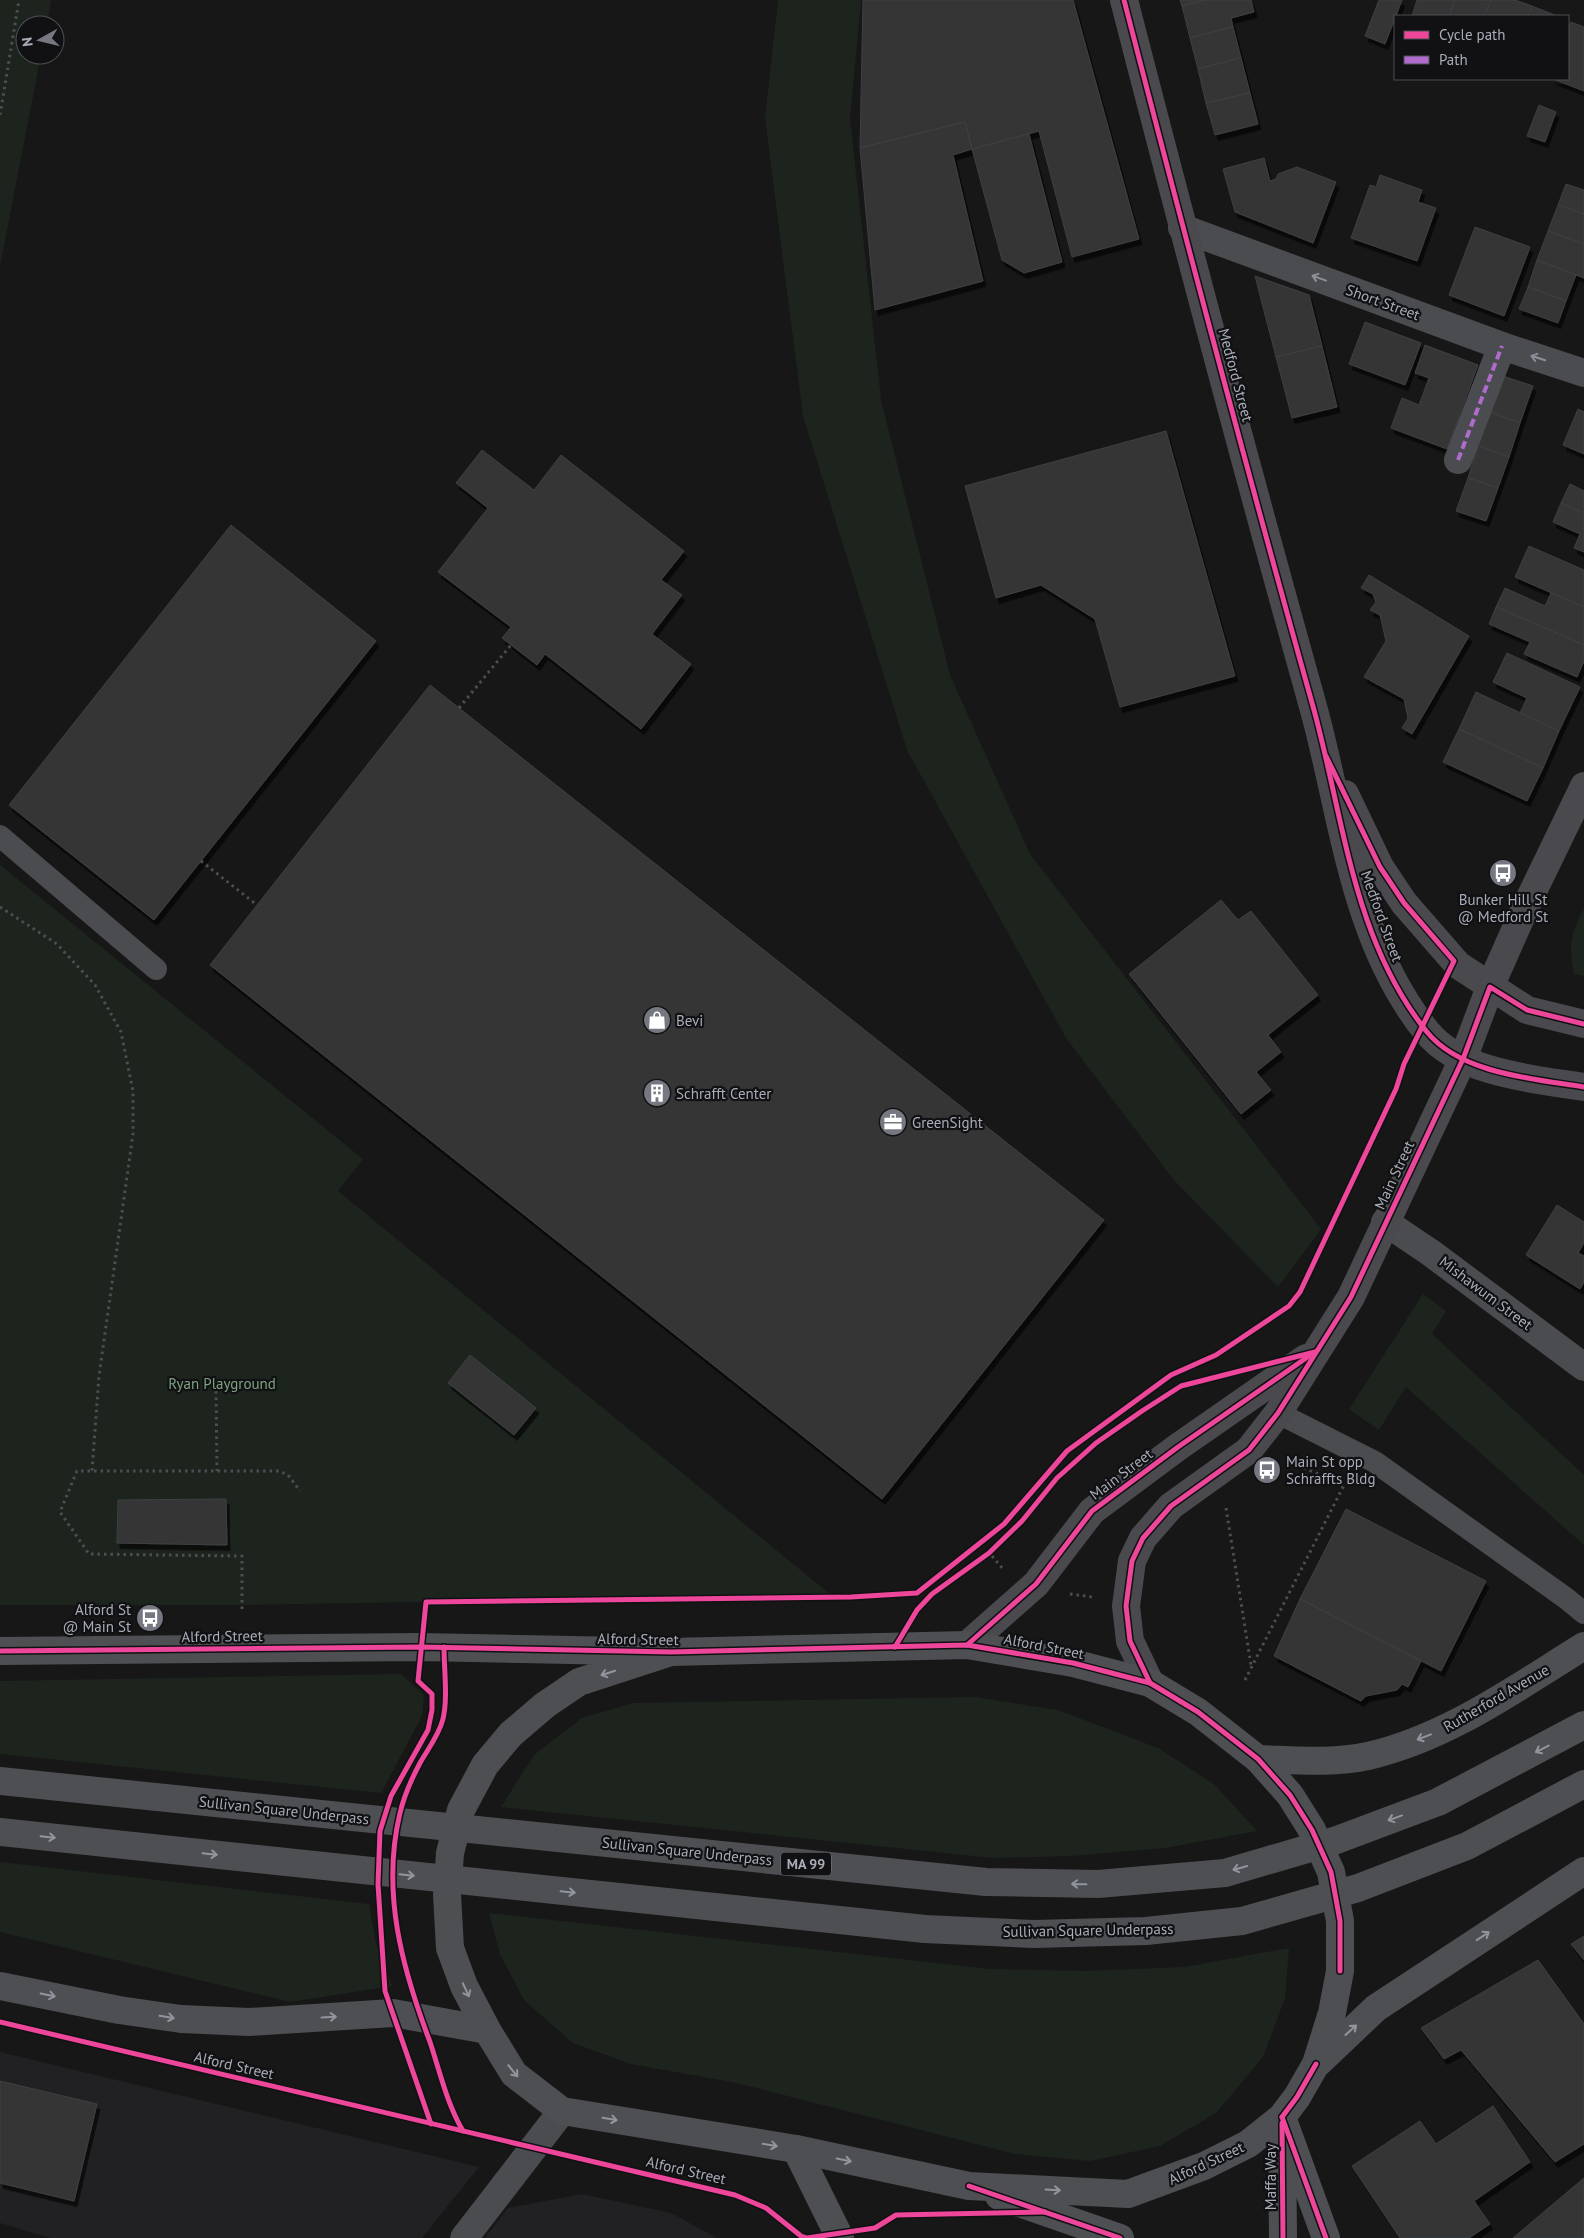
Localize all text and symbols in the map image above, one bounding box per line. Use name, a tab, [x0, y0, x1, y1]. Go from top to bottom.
north arrow	[15, 15, 65, 65]
legend	[1394, 15, 1569, 80]
text: Cycle path	[1439, 25, 1505, 44]
text: N	[18, 36, 37, 48]
text: Path	[1439, 50, 1468, 69]
one-way arrow	[1312, 273, 1327, 282]
street label: Short Street	[1343, 280, 1423, 324]
street label: Medford Street	[1214, 326, 1258, 424]
one-way arrow	[1530, 352, 1546, 362]
bus stop icon: Bunker Hill St @ Medford St	[1488, 858, 1518, 888]
street label: Medford Street	[1357, 868, 1407, 964]
place label: Bunker Hill St @ Medford St	[1458, 890, 1548, 926]
shop icon: Bevi	[642, 1005, 672, 1035]
place label: Bevi	[676, 1011, 703, 1030]
building icon: Schrafft Center	[642, 1078, 672, 1108]
place label: Schrafft Center	[676, 1084, 771, 1103]
office icon: GreenSight	[878, 1107, 908, 1137]
place label: GreenSight	[912, 1113, 983, 1132]
street label: Main Street	[1370, 1138, 1418, 1212]
street label: Mishawum Street	[1436, 1252, 1536, 1334]
park label: Ryan Playground	[168, 1374, 276, 1393]
street label: Main Street	[1086, 1444, 1156, 1504]
place label: Main St opp Schraffts Bldg	[1286, 1452, 1375, 1488]
bus stop icon: Main St opp Schraffts Bldg	[1252, 1455, 1282, 1485]
place label: Alford St @ Main St	[62, 1600, 131, 1636]
bus stop icon: Alford St @ Main St	[135, 1603, 165, 1633]
street label: Alford Street	[181, 1626, 263, 1646]
street label: Alford Street	[597, 1629, 679, 1649]
street label: Alford Street	[1002, 1629, 1086, 1663]
street label: Rutherford Avenue	[1440, 1660, 1552, 1736]
one-way arrow	[601, 1669, 616, 1678]
one-way arrow	[1417, 1733, 1433, 1742]
one-way arrow	[1535, 1744, 1549, 1754]
street label: Sullivan Square Underpass	[198, 1792, 370, 1828]
one-way arrow	[1388, 1814, 1403, 1823]
one-way arrow	[40, 1832, 56, 1842]
street label: Sullivan Square Underpass	[601, 1833, 773, 1869]
one-way arrow	[202, 1849, 218, 1859]
road number: MA 99	[781, 1852, 831, 1876]
one-way arrow	[1233, 1863, 1249, 1873]
one-way arrow	[398, 1870, 414, 1880]
one-way arrow	[1071, 1879, 1088, 1889]
one-way arrow	[560, 1887, 576, 1897]
street label: Sullivan Square Underpass	[1002, 1919, 1174, 1941]
one-way arrow	[1476, 1931, 1490, 1941]
one-way arrow	[462, 1982, 472, 1997]
one-way arrow	[39, 1991, 55, 2001]
one-way arrow	[159, 2012, 175, 2022]
one-way arrow	[321, 2013, 337, 2022]
one-way arrow	[1344, 2024, 1357, 2036]
street label: Alford Street	[192, 2047, 276, 2083]
one-way arrow	[508, 2064, 518, 2078]
one-way arrow	[601, 2114, 617, 2124]
street label: Alford Street	[1165, 2137, 1247, 2189]
one-way arrow	[762, 2141, 778, 2151]
street label: Maffa Way	[1261, 2144, 1280, 2210]
street label: Alford Street	[644, 2152, 728, 2188]
one-way arrow	[835, 2155, 851, 2165]
one-way arrow	[1045, 2186, 1061, 2195]

